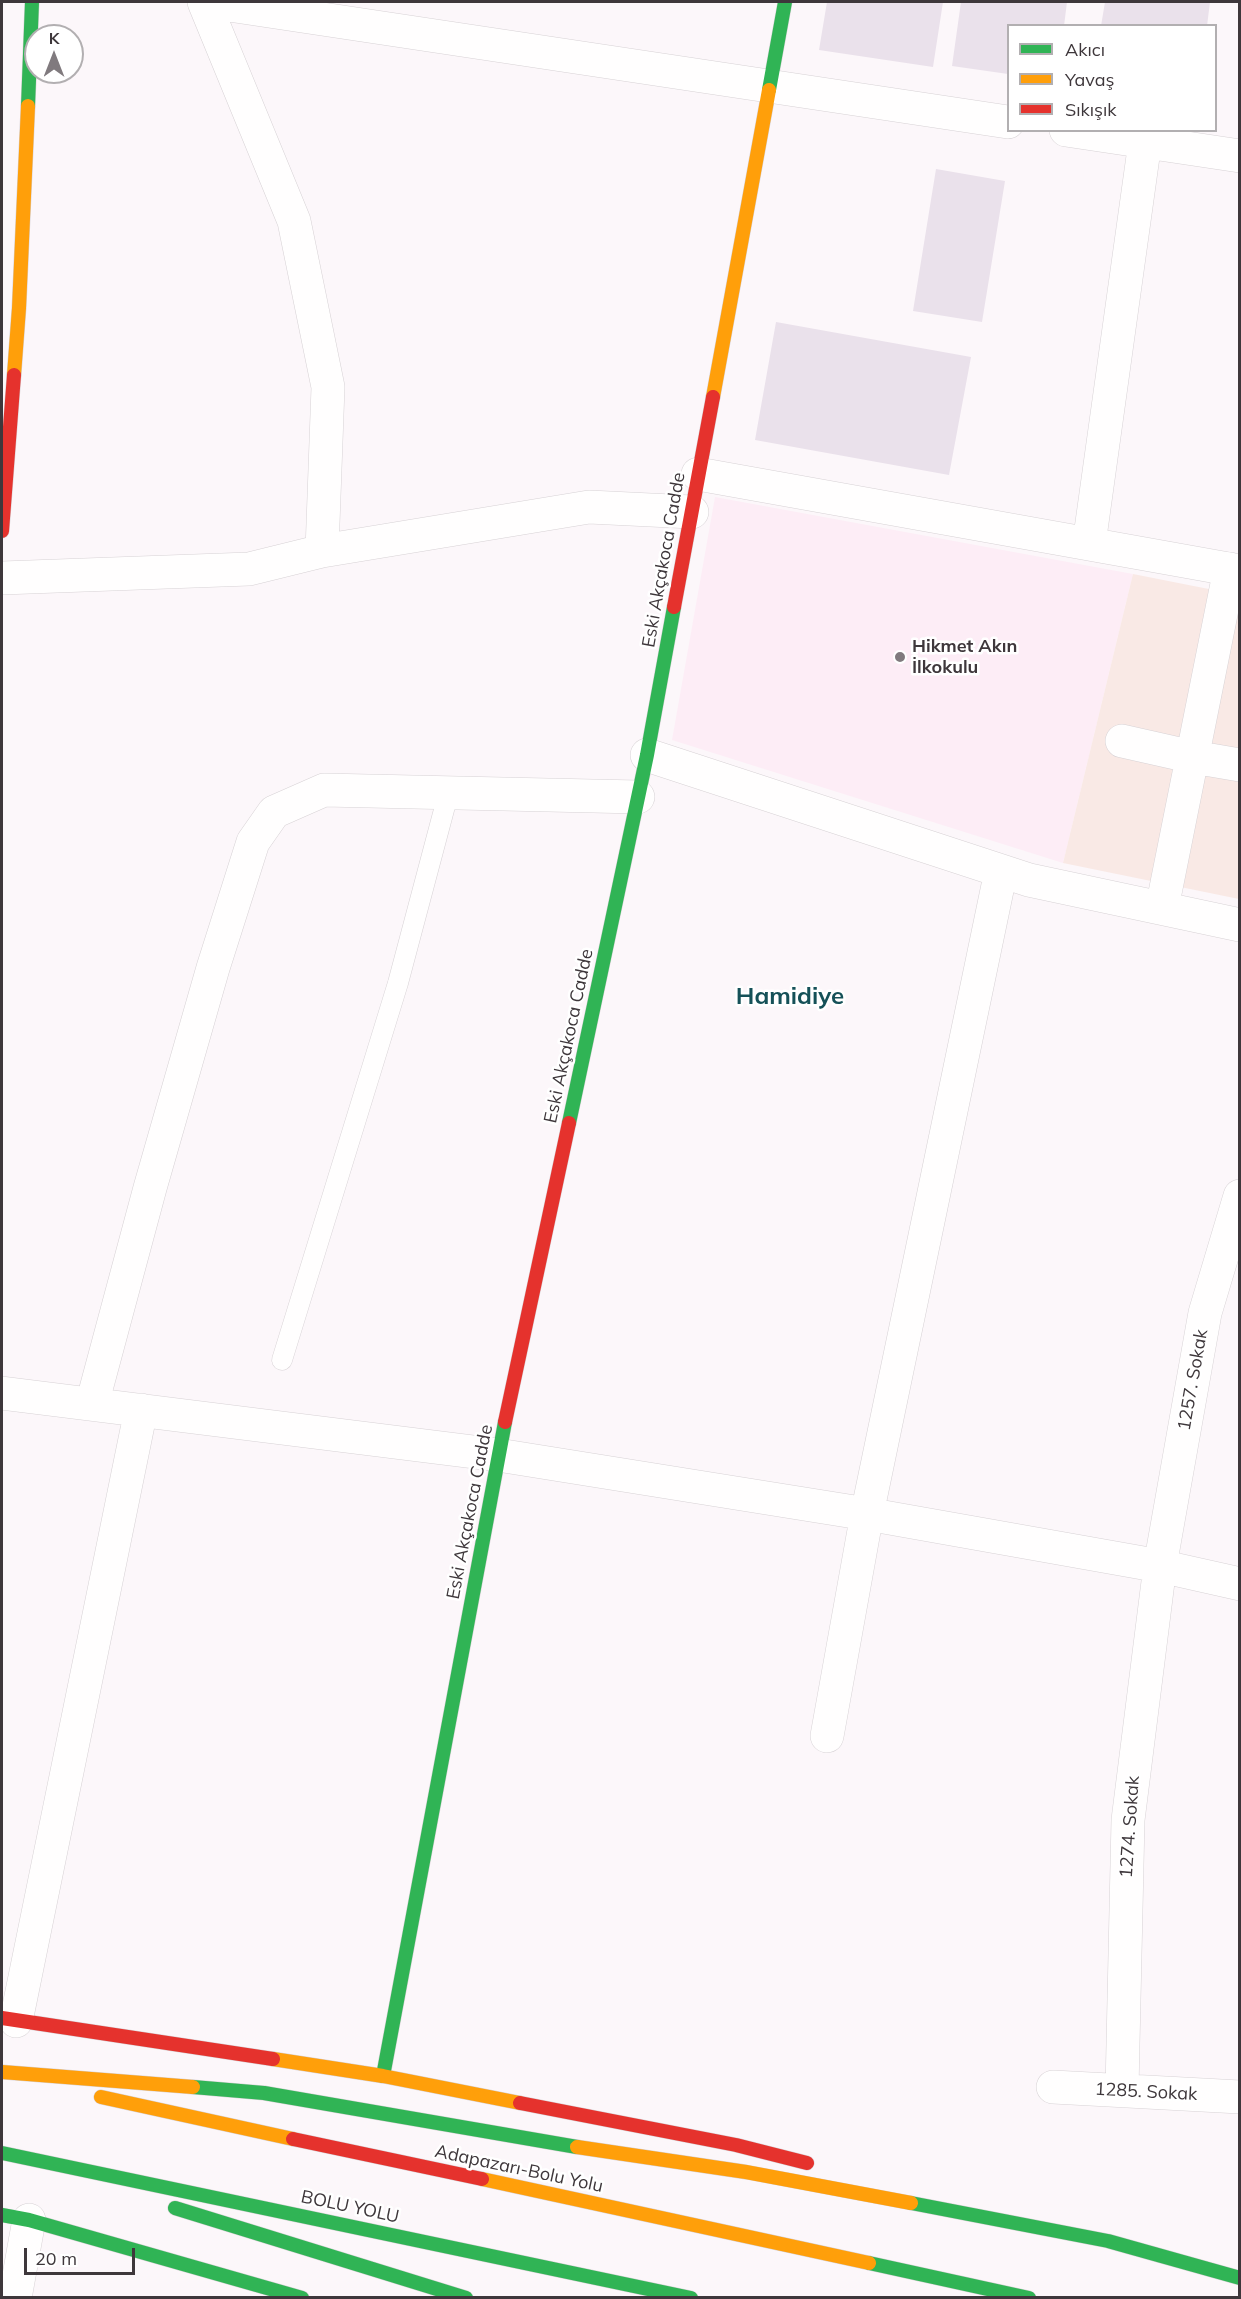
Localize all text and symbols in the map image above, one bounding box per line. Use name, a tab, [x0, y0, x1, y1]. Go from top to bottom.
north arrow	[24, 24, 84, 84]
legend	[1007, 24, 1217, 132]
text: K	[49, 28, 59, 48]
text: Akıcı	[1065, 38, 1105, 61]
text: Yavaş	[1065, 68, 1114, 91]
text: Sıkışık	[1065, 98, 1117, 121]
street label: Eski Akçakoca Cadde	[638, 471, 690, 649]
place label: Hikmet Akın İlkokulu	[912, 636, 1017, 678]
marker: Hikmet Akın İlkokulu	[893, 650, 907, 664]
street label: Eski Akçakoca Cadde	[540, 947, 598, 1125]
district label: Hamidiye	[736, 983, 844, 1011]
street label: 1257. Sokak	[1173, 1328, 1213, 1432]
street label: Eski Akçakoca Cadde	[442, 1423, 498, 1601]
street label: 1274. Sokak	[1116, 1775, 1144, 1879]
street label: 1285. Sokak	[1094, 2079, 1198, 2105]
street label: Adapazarı-Bolu Yolu	[433, 2141, 605, 2197]
street label: BOLU YOLU	[299, 2186, 401, 2228]
scale bar	[27, 2236, 138, 2274]
text: 20 m	[35, 2247, 77, 2270]

